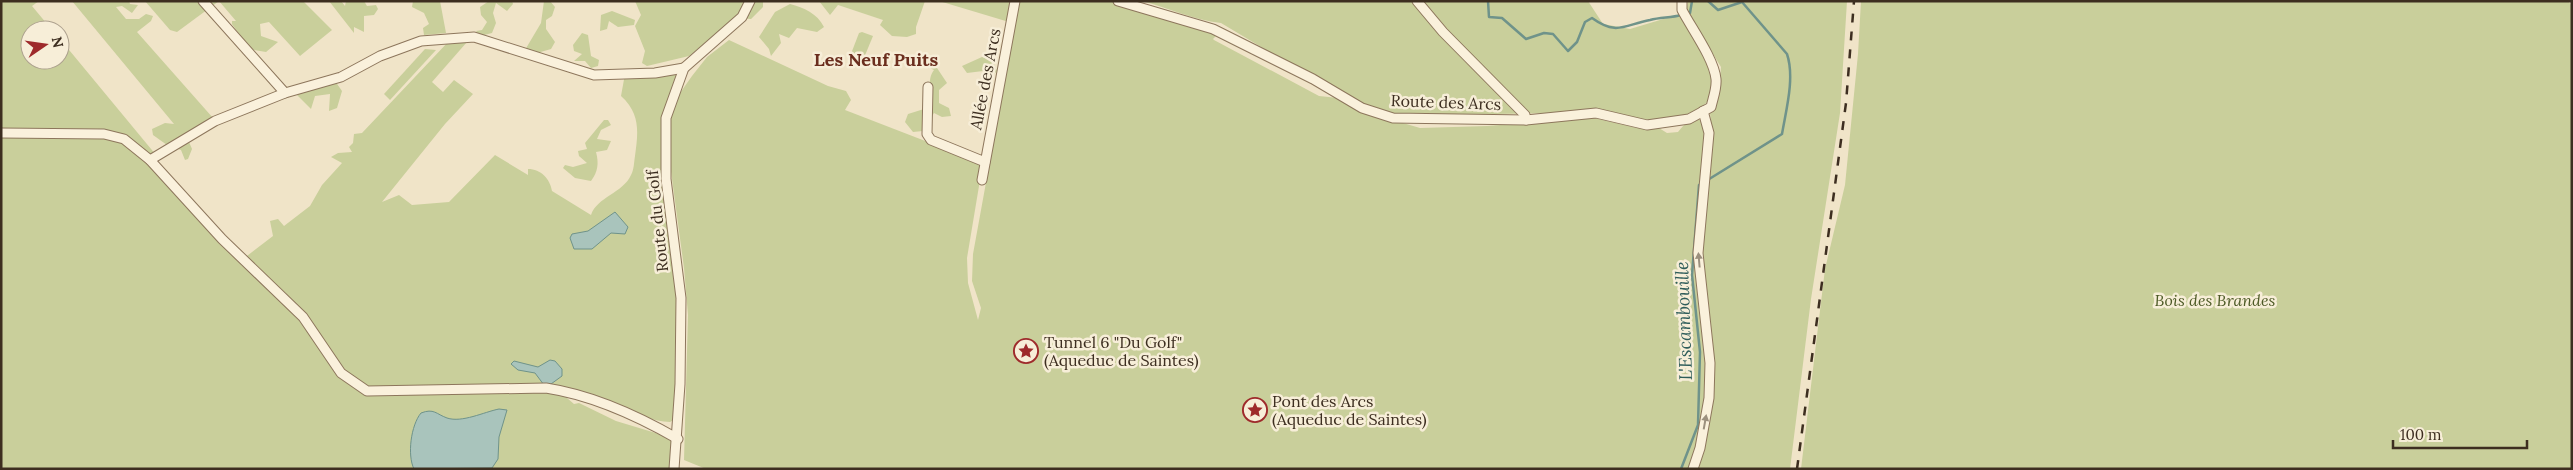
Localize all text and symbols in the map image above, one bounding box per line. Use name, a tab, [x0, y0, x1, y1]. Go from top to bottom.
north arrow	[20, 20, 70, 70]
street label: Allée des Arcs	[965, 27, 1005, 132]
text: N	[48, 35, 68, 50]
district label: Les Neuf Puits	[814, 48, 938, 71]
street label: Route des Arcs	[1390, 90, 1502, 114]
street label: Route du Golf	[642, 167, 672, 273]
one-way arrow	[1695, 252, 1703, 268]
water label: L'Escambouille	[1670, 261, 1697, 381]
park label: Bois des Brandes	[2155, 290, 2276, 310]
place label: Tunnel 6 "Du Golf" (Aqueduc de Saintes)	[1044, 332, 1199, 371]
place icon: Tunnel 6 "Du Golf" (Aqueduc de Saintes)	[1013, 338, 1039, 364]
place label: Pont des Arcs (Aqueduc de Saintes)	[1272, 391, 1427, 430]
place icon: Pont des Arcs (Aqueduc de Saintes)	[1242, 397, 1268, 423]
one-way arrow	[1701, 413, 1709, 429]
scale bar	[2393, 418, 2527, 450]
text: 100 m	[2400, 425, 2441, 444]

